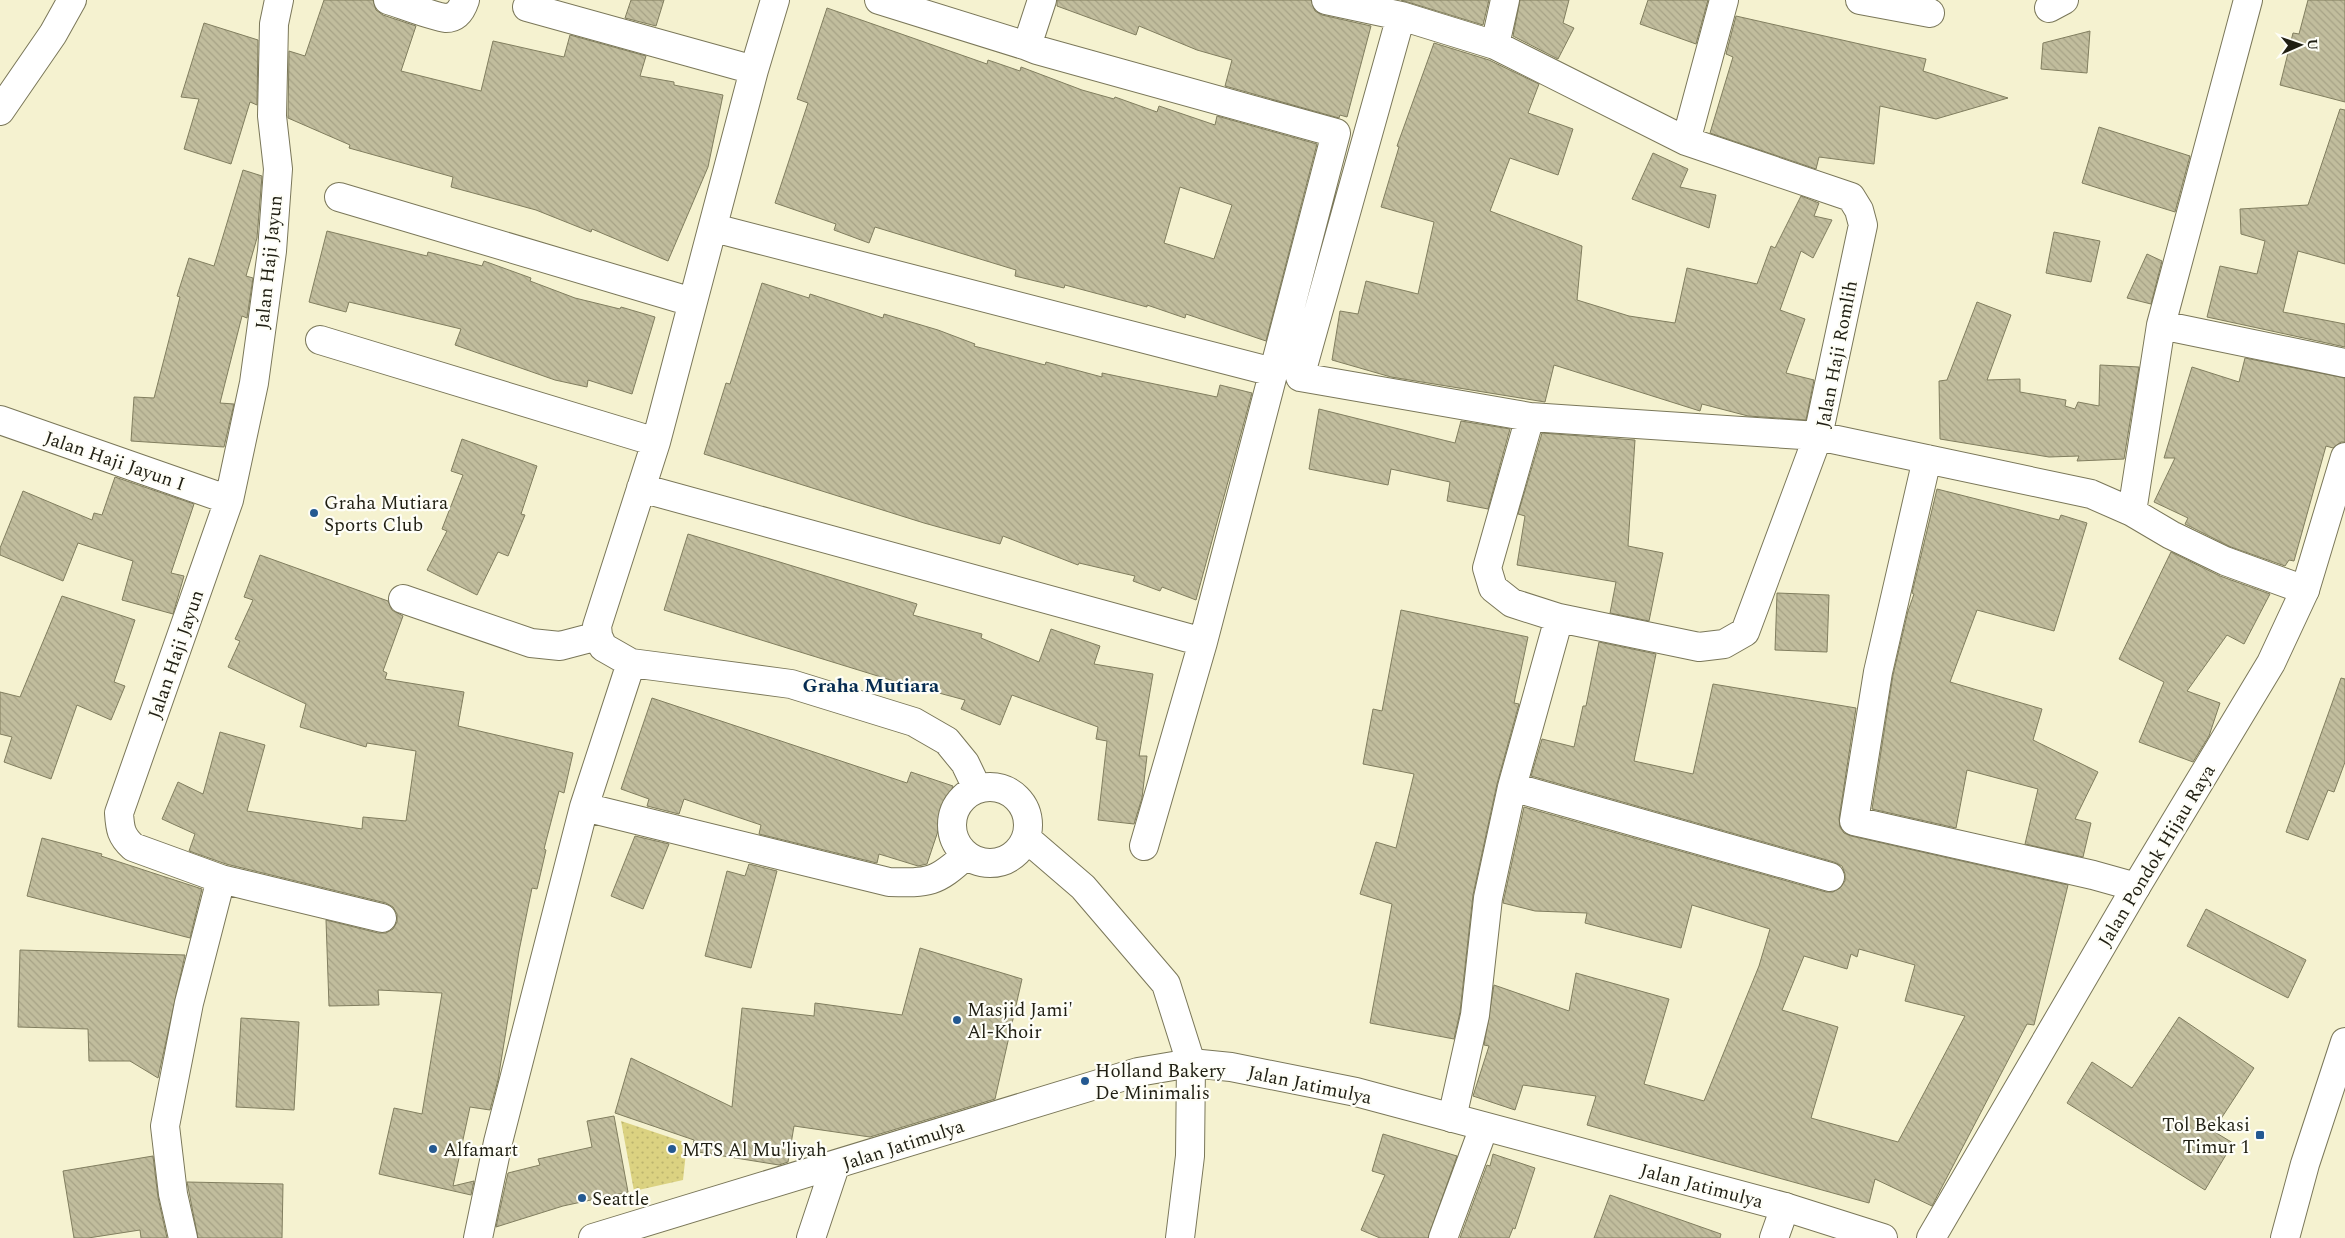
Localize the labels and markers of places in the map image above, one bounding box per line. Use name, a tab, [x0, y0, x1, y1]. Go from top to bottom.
place label: Graha Mutiara Sports Club	[324, 489, 449, 540]
marker: Graha Mutiara Sports Club	[308, 507, 320, 519]
place label: Masjid Jami' Al-Khoir	[967, 996, 1073, 1047]
marker: Masjid Jami' Al-Khoir	[951, 1014, 963, 1026]
place label: Holland Bakery De Minimalis	[1095, 1057, 1226, 1108]
marker: Holland Bakery De Minimalis	[1079, 1075, 1091, 1087]
place label: Tol Bekasi Timur 1	[2162, 1111, 2250, 1162]
marker: Tol Bekasi Timur 1	[2254, 1129, 2266, 1141]
place label: Alfamart	[443, 1136, 519, 1165]
place label: MTS Al Mu'liyah	[682, 1136, 827, 1165]
marker: Alfamart	[427, 1143, 439, 1155]
marker: MTS Al Mu'liyah	[666, 1143, 678, 1155]
place label: Seattle	[592, 1185, 649, 1214]
marker: Seattle	[576, 1192, 588, 1204]

